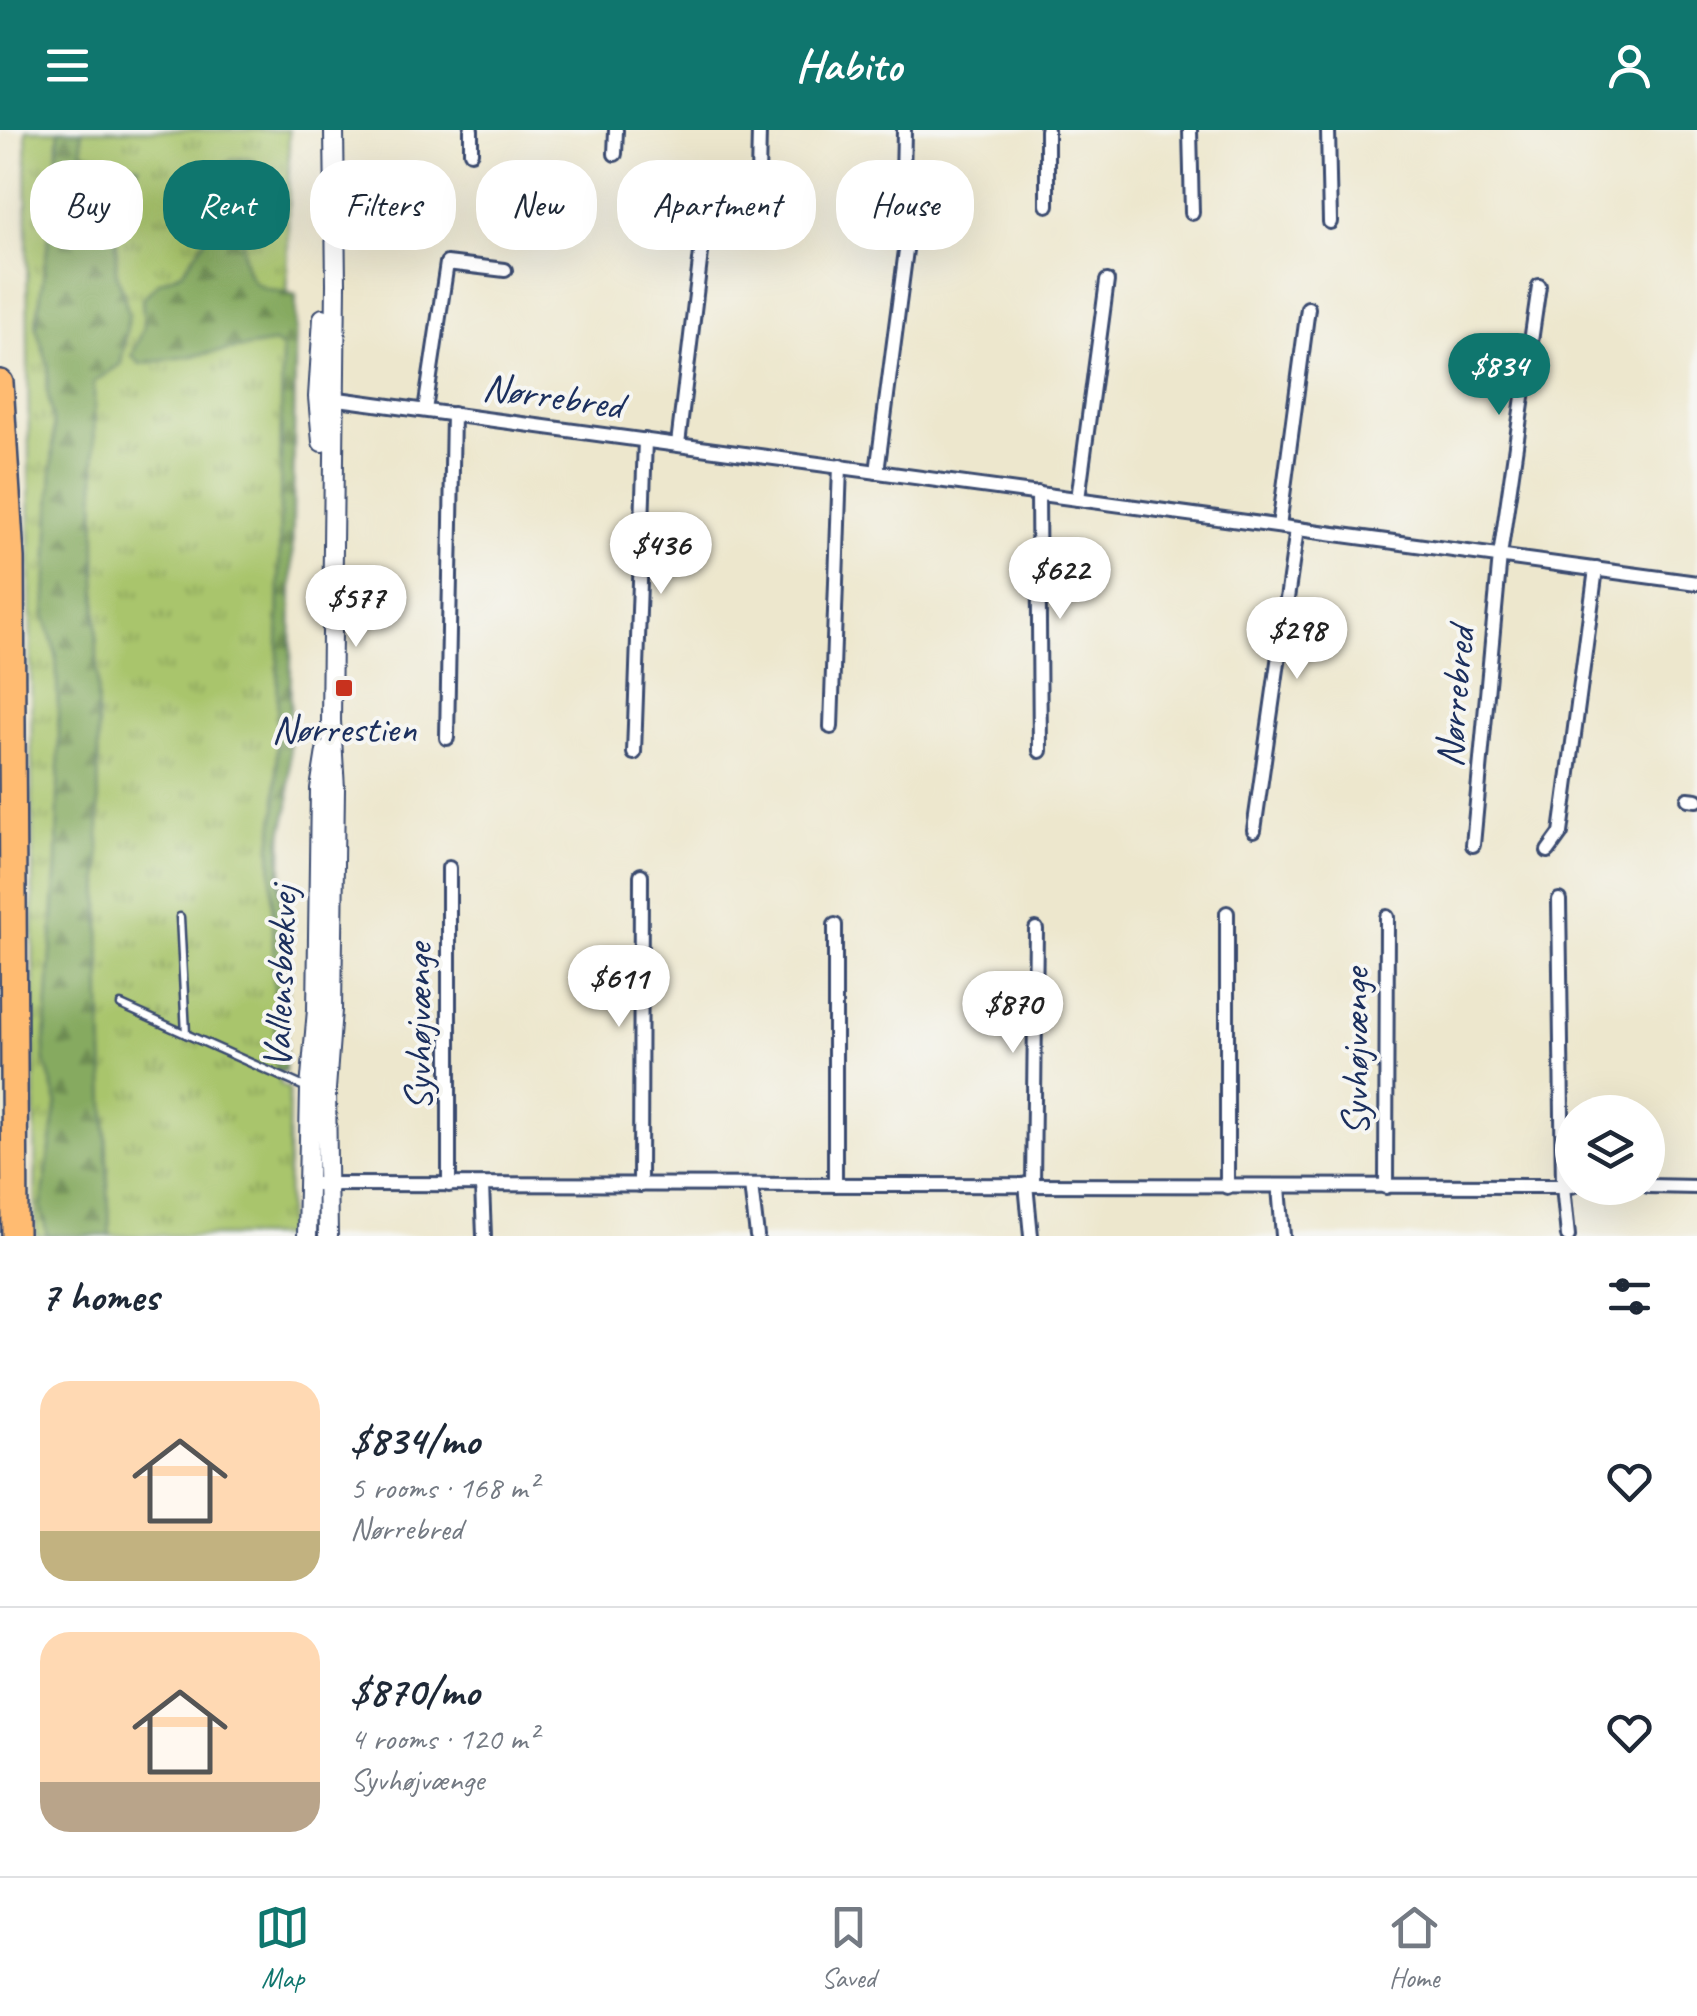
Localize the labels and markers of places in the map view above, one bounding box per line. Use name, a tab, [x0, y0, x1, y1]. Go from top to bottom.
pin: $834	[1440, 333, 1558, 418]
pin: $436	[602, 512, 720, 597]
pin: $622	[1001, 537, 1119, 622]
pin: $577	[297, 565, 415, 650]
pin: $298	[1238, 597, 1356, 682]
marker: Nørrestien	[333, 677, 355, 699]
place label: Nørrestien	[271, 704, 418, 754]
pin: $611	[560, 945, 678, 1030]
pin: $870	[954, 971, 1072, 1056]

